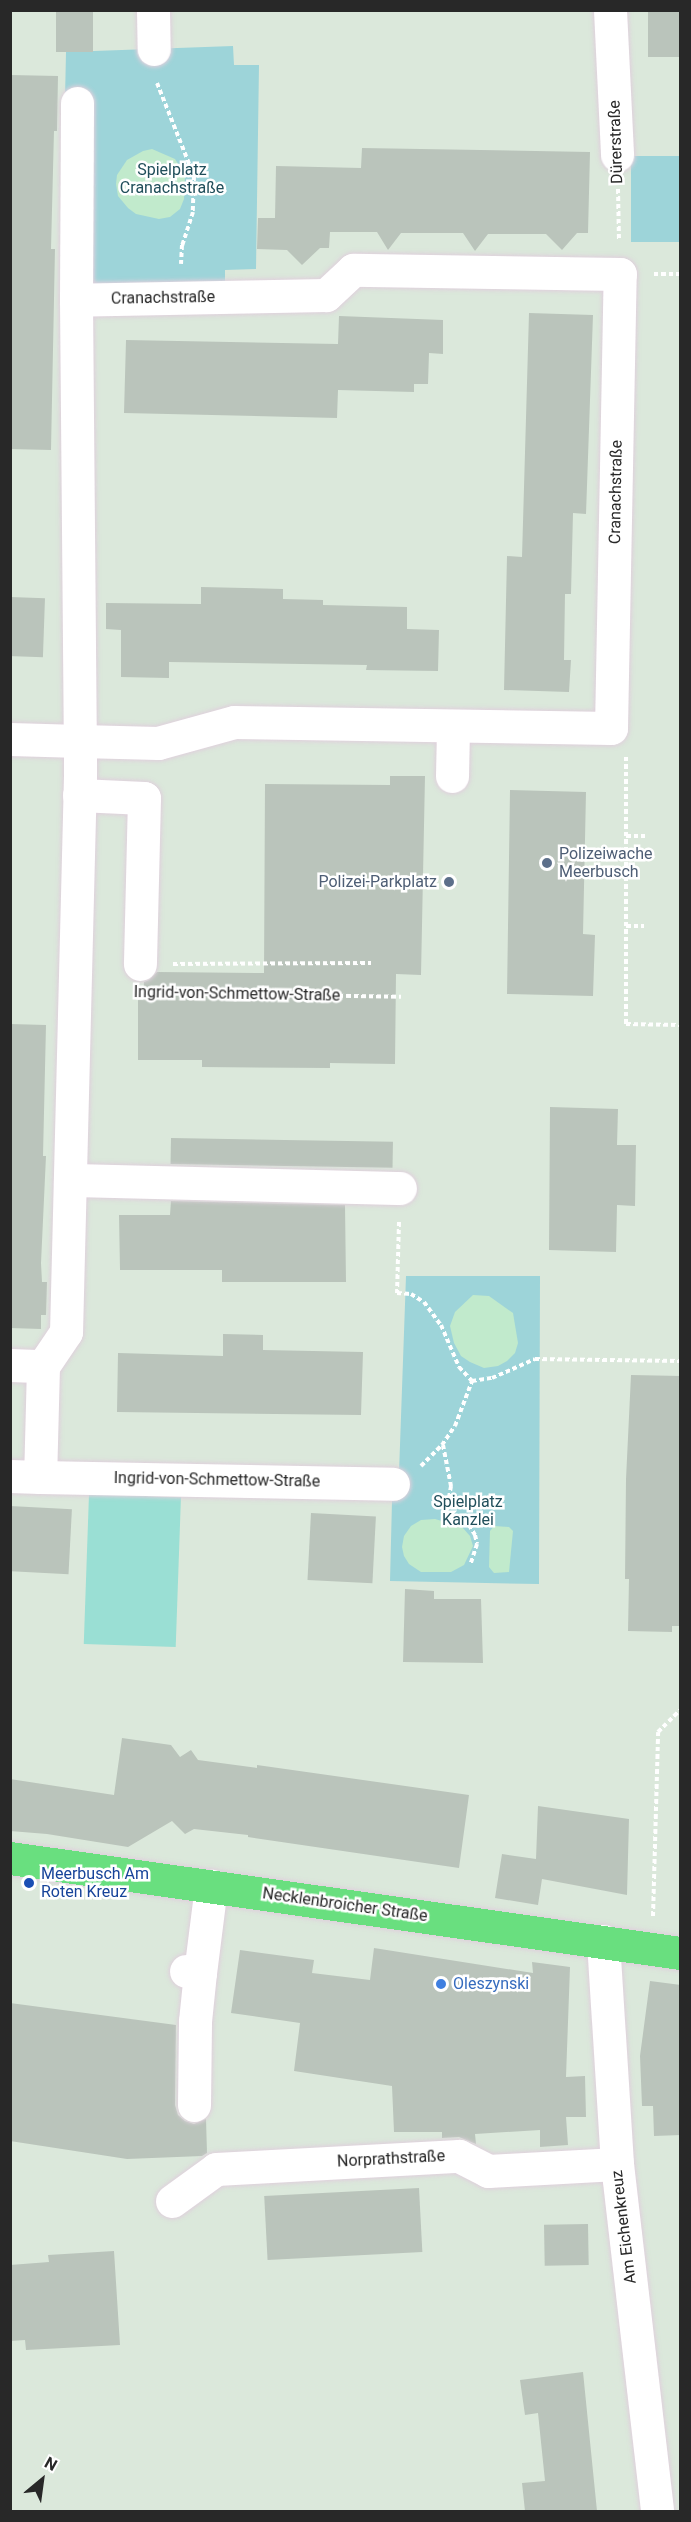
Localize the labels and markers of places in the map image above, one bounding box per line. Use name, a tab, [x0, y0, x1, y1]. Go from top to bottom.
place label: Polizeiwache Meerbusch	[559, 844, 652, 882]
marker: Polizeiwache Meerbusch	[540, 856, 554, 870]
place label: Polizei-Parkplatz	[318, 872, 437, 892]
marker: Polizei-Parkplatz	[442, 875, 456, 889]
place label: Meerbusch Am Roten Kreuz	[41, 1864, 149, 1902]
marker: Meerbusch Am Roten Kreuz	[22, 1876, 36, 1890]
place label: Oleszynski	[453, 1974, 529, 1994]
marker: Oleszynski	[434, 1977, 448, 1991]

